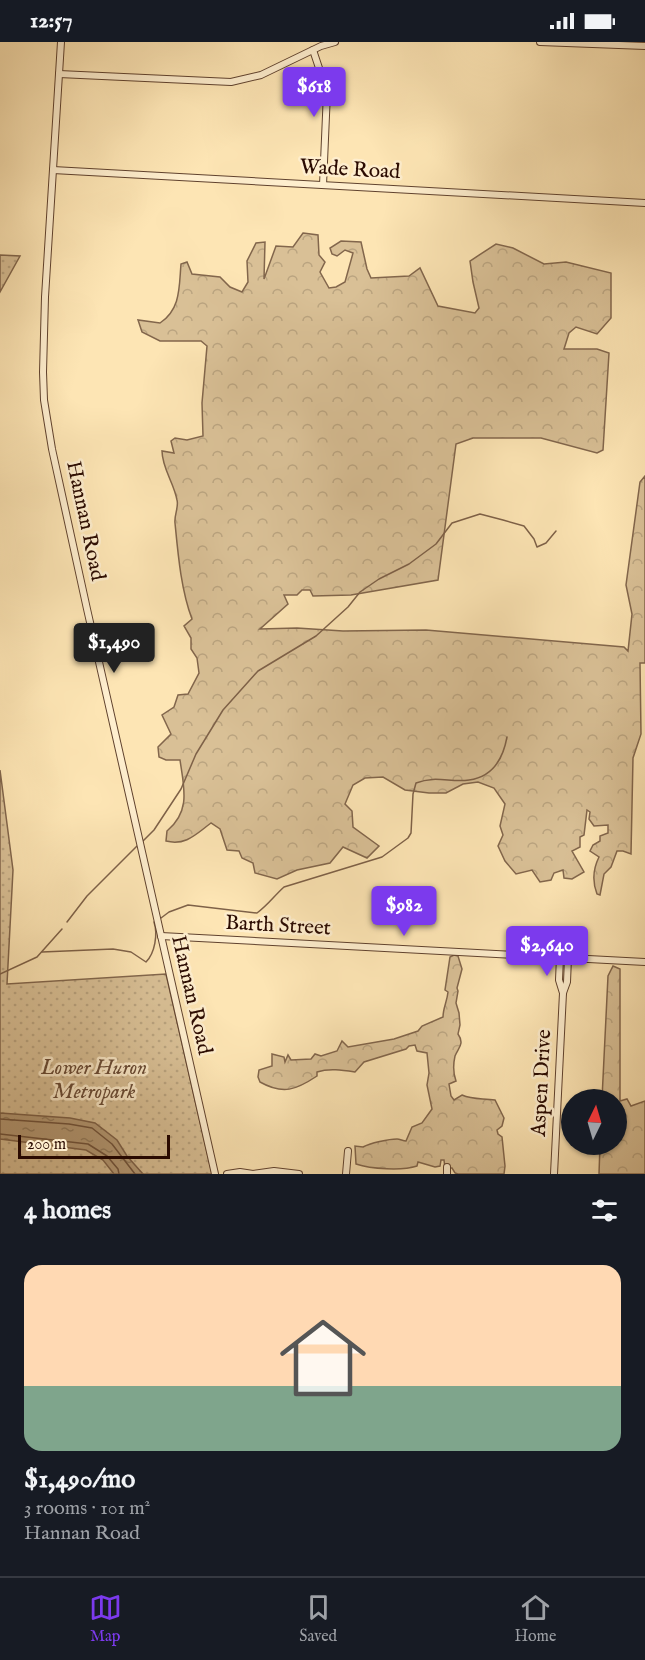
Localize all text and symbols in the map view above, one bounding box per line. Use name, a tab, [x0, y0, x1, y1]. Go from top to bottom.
text: 12:57	[30, 7, 73, 35]
pin: $618	[278, 67, 350, 118]
text: $618	[297, 74, 331, 99]
street label: Wade Road	[299, 154, 402, 186]
street label: Hannan Road	[59, 459, 111, 584]
pin: $1,490	[65, 623, 163, 674]
text: $1,490	[88, 630, 140, 655]
pin: $982	[368, 886, 440, 937]
text: $982	[385, 893, 423, 918]
street label: Barth Street	[224, 910, 332, 942]
pin: $2,640	[498, 926, 596, 977]
street label: Hannan Road	[164, 933, 218, 1058]
text: $2,640	[520, 933, 574, 958]
street label: Aspen Drive	[526, 1028, 558, 1138]
park label: Lower Huron Metropark	[40, 1055, 147, 1106]
north arrow	[561, 1089, 627, 1155]
map controls	[561, 1089, 627, 1155]
scale bar	[18, 1132, 170, 1160]
text: 200 m	[27, 1135, 66, 1155]
text: 4 homes	[24, 1194, 111, 1227]
icon: filters	[588, 1194, 621, 1227]
icon: home	[269, 1304, 377, 1412]
text: $1,490/mo	[24, 1463, 135, 1496]
text: 3 rooms · 101 m²	[24, 1496, 150, 1521]
text: Hannan Road	[24, 1521, 140, 1546]
tab: Map	[89, 1591, 122, 1647]
tab: Saved	[299, 1591, 337, 1647]
tab: Home	[515, 1591, 556, 1647]

